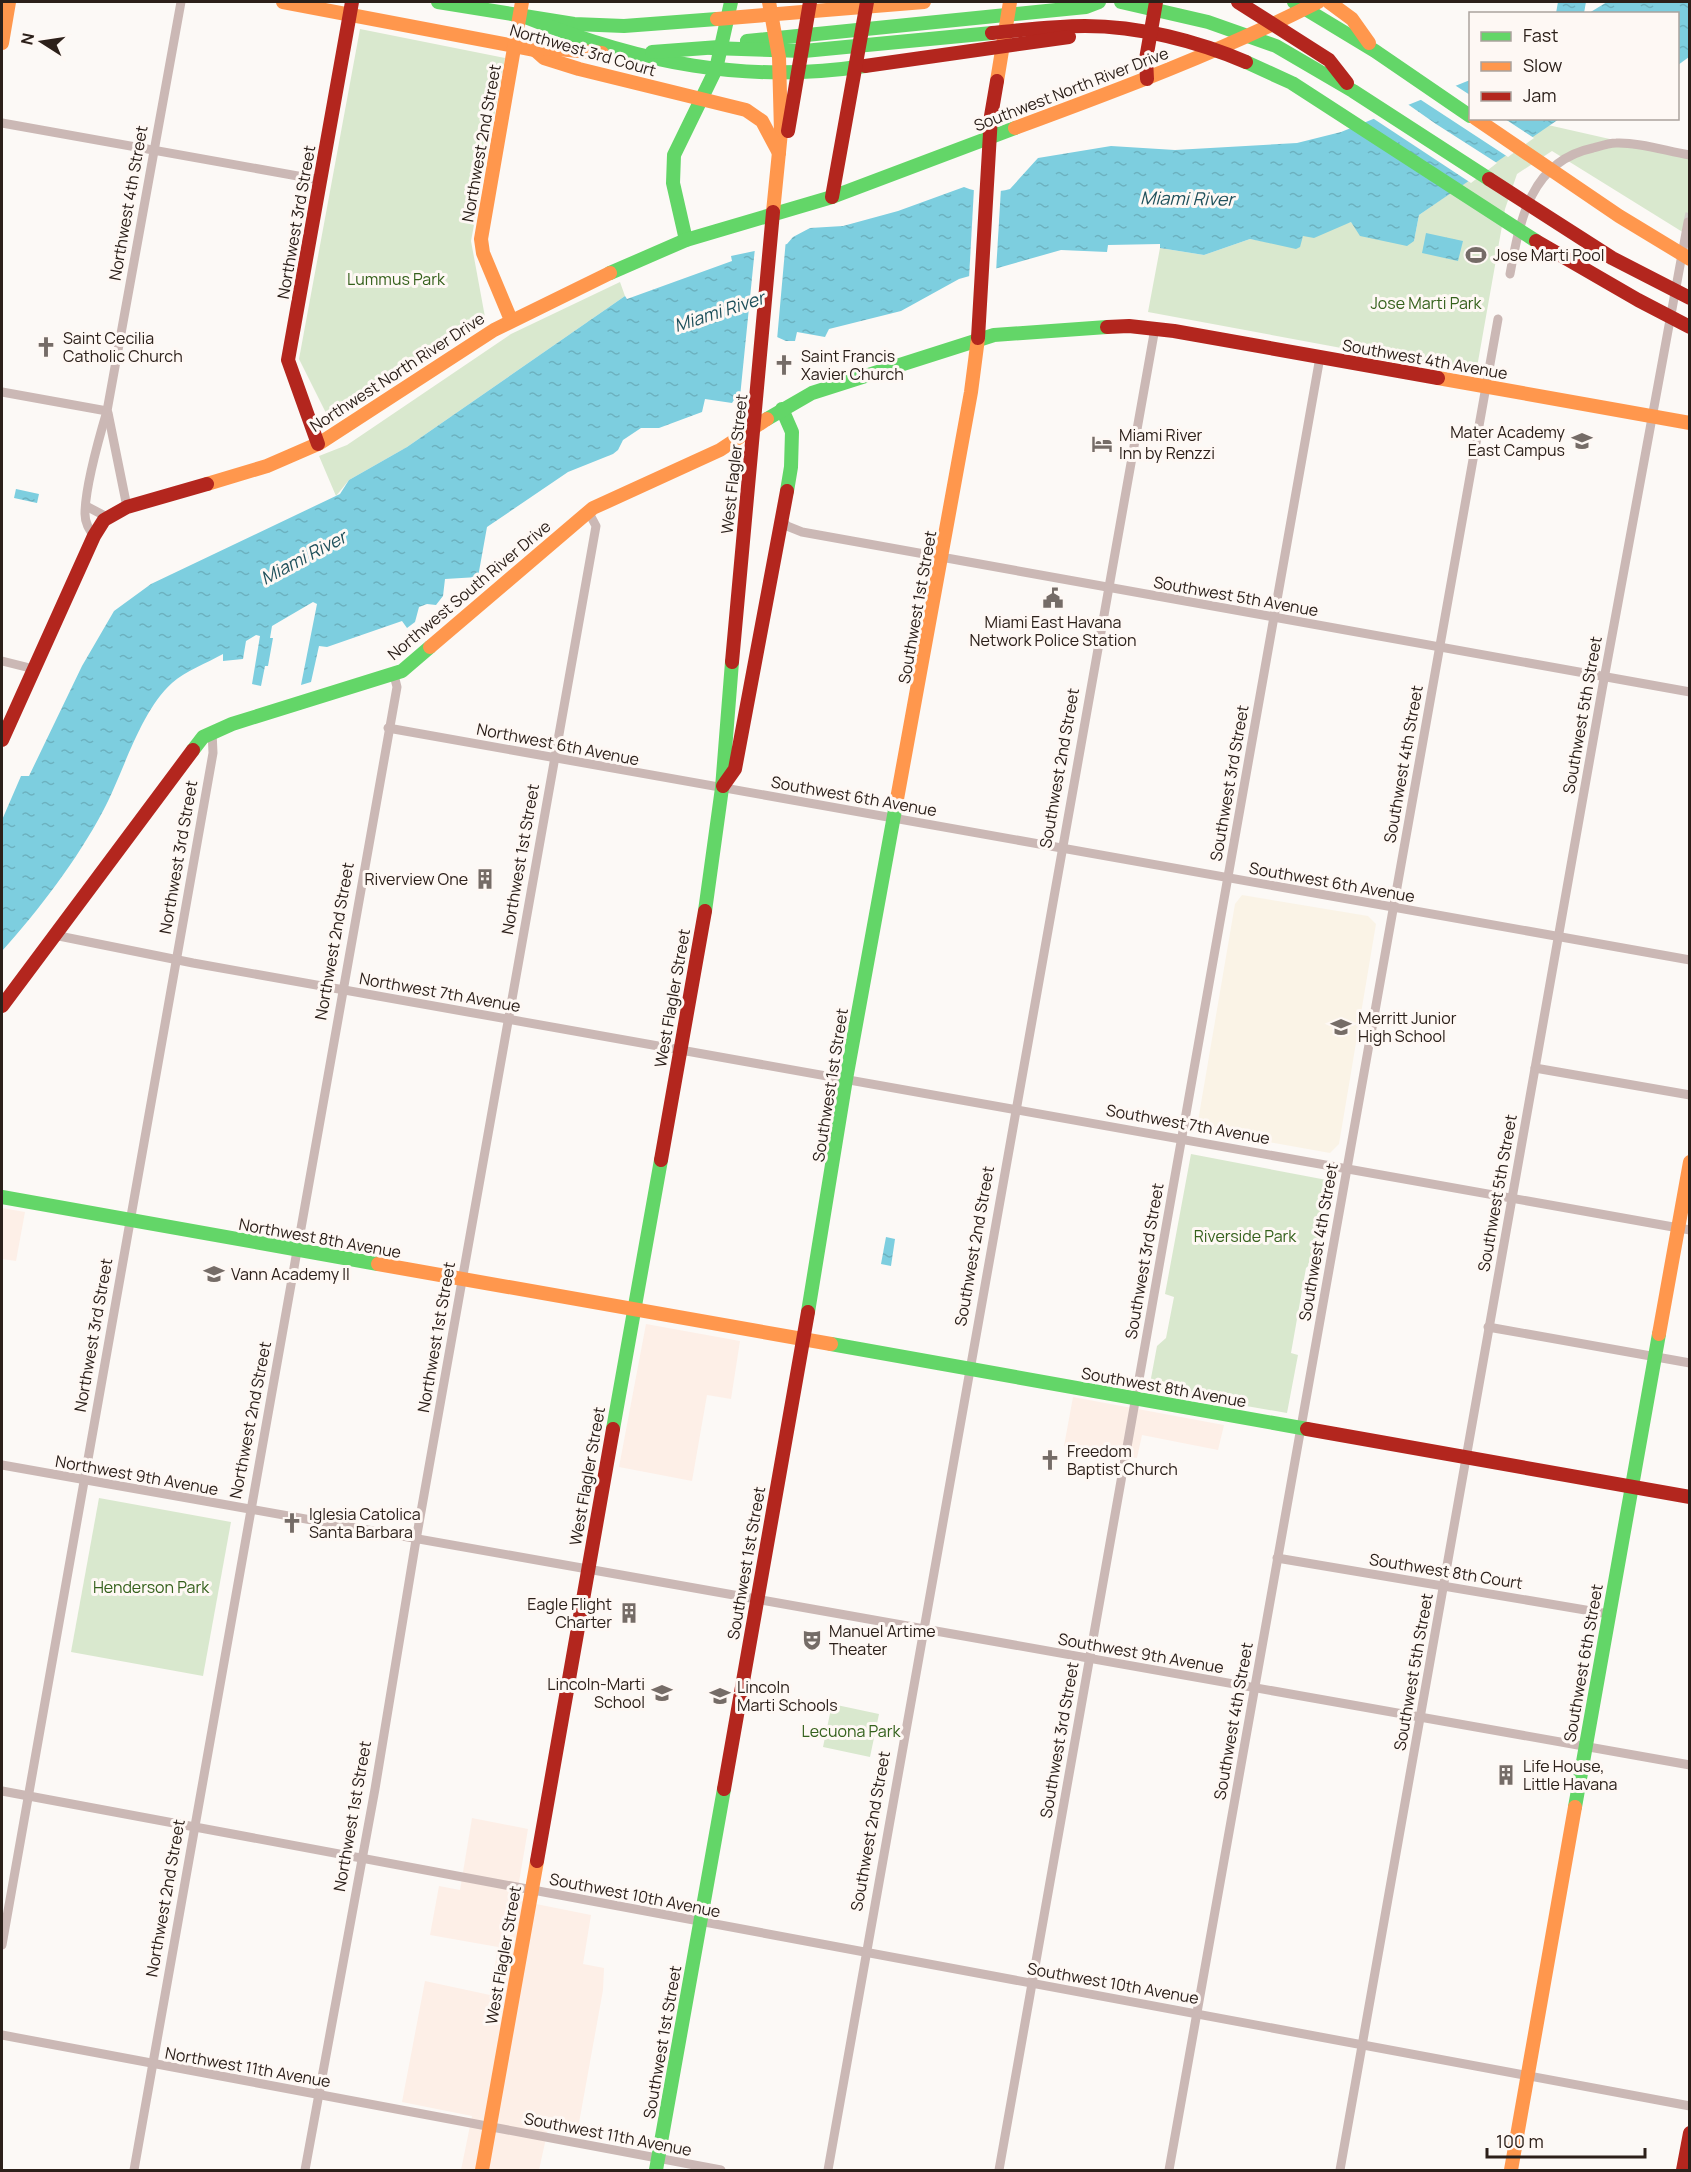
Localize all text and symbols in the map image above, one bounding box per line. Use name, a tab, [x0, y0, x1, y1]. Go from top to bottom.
north arrow	[12, 12, 72, 72]
legend	[1469, 12, 1679, 120]
street label: Northwest 3rd Court	[507, 19, 659, 81]
text: Fast	[1523, 23, 1558, 47]
text: N	[15, 31, 39, 47]
street label: Southwest North River Drive	[971, 42, 1171, 136]
text: Slow	[1523, 53, 1563, 77]
street label: Northwest 2nd Street	[456, 62, 506, 224]
text: Jam	[1523, 83, 1557, 107]
street label: Northwest 4th Street	[104, 124, 152, 282]
street label: Northwest 3rd Street	[272, 143, 320, 301]
water label: Miami River	[1140, 185, 1237, 211]
sports icon: Jose Marti Pool	[1464, 243, 1488, 267]
place label: Jose Marti Pool	[1493, 244, 1604, 266]
park label: Lummus Park	[347, 268, 446, 290]
water label: Miami River	[671, 284, 770, 337]
park label: Jose Marti Park	[1370, 292, 1483, 314]
street label: Northwest North River Drive	[305, 307, 489, 437]
place label: Saint Cecilia Catholic Church	[63, 327, 183, 367]
street label: Southwest 4th Avenue	[1341, 334, 1509, 384]
church icon: Saint Cecilia Catholic Church	[34, 335, 58, 359]
place label: Saint Francis Xavier Church	[801, 345, 904, 385]
church icon: Saint Francis Xavier Church	[772, 353, 796, 377]
street label: West Flagler Street	[716, 393, 752, 535]
place label: Mater Academy East Campus	[1450, 421, 1566, 461]
place label: Miami River Inn by Renzzi	[1119, 424, 1215, 464]
school or university icon: Mater Academy East Campus	[1570, 429, 1594, 453]
hotel icon: Miami River Inn by Renzzi	[1090, 432, 1114, 456]
street label: Northwest South River Drive	[383, 515, 555, 665]
water label: Miami River	[256, 523, 352, 590]
street label: Southwest 1st Street	[893, 529, 941, 685]
street label: Southwest 5th Avenue	[1152, 571, 1320, 621]
public building icon: Miami East Havana Network Police Station	[1041, 586, 1065, 610]
place label: Miami East Havana Network Police Station	[969, 611, 1137, 651]
street label: Southwest 5th Street	[1557, 635, 1607, 795]
street label: Southwest 4th Street	[1378, 683, 1428, 845]
street label: Southwest 2nd Street	[1034, 686, 1084, 850]
street label: Southwest 3rd Street	[1204, 703, 1254, 863]
street label: Northwest 6th Avenue	[475, 717, 641, 771]
street label: Southwest 6th Avenue	[769, 771, 939, 821]
street label: Northwest 3rd Street	[154, 778, 202, 936]
street label: Northwest 1st Street	[496, 782, 544, 936]
street label: Southwest 6th Avenue	[1247, 857, 1417, 907]
street label: Northwest 2nd Street	[309, 860, 359, 1022]
building icon: Riverview One	[473, 867, 497, 891]
place label: Riverview One	[364, 868, 468, 890]
street label: West Flagler Street	[649, 927, 695, 1069]
street label: Northwest 7th Avenue	[358, 967, 522, 1017]
street label: Southwest 1st Street	[807, 1007, 853, 1163]
place label: Merritt Junior High School	[1358, 1007, 1457, 1047]
school or university icon: Merritt Junior High School	[1329, 1015, 1353, 1039]
street label: Southwest 7th Avenue	[1104, 1099, 1272, 1149]
street label: Southwest 5th Street	[1472, 1113, 1522, 1273]
street label: Southwest 4th Street	[1293, 1161, 1343, 1323]
street label: Southwest 2nd Street	[949, 1164, 999, 1328]
street label: Southwest 3rd Street	[1119, 1181, 1169, 1341]
street label: Northwest 8th Avenue	[237, 1213, 403, 1263]
park label: Riverside Park	[1194, 1225, 1297, 1247]
street label: Northwest 3rd Street	[69, 1256, 117, 1414]
street label: Northwest 1st Street	[412, 1260, 460, 1414]
school or university icon: Vann Academy II	[202, 1262, 226, 1286]
place label: Vann Academy II	[231, 1263, 350, 1285]
street label: Northwest 2nd Street	[224, 1340, 276, 1500]
street label: Southwest 8th Avenue	[1080, 1362, 1248, 1412]
street label: West Flagler Street	[564, 1405, 610, 1547]
place label: Freedom Baptist Church	[1067, 1440, 1178, 1480]
church icon: Freedom Baptist Church	[1038, 1448, 1062, 1472]
street label: Northwest 9th Avenue	[54, 1450, 220, 1500]
street label: Southwest 1st Street	[722, 1485, 770, 1641]
place label: Iglesia Catolica Santa Barbara	[309, 1503, 421, 1543]
church icon: Iglesia Catolica Santa Barbara	[280, 1511, 304, 1535]
street label: Southwest 8th Court	[1368, 1548, 1524, 1594]
park label: Henderson Park	[93, 1576, 210, 1598]
street label: Southwest 6th Street	[1558, 1582, 1608, 1744]
street label: Southwest 5th Street	[1388, 1592, 1438, 1752]
place label: Eagle Flight Charter	[527, 1593, 612, 1633]
building icon: Eagle Flight Charter	[617, 1601, 641, 1625]
place label: Manuel Artime Theater	[829, 1620, 936, 1660]
theatre icon: Manuel Artime Theater	[800, 1628, 824, 1652]
street label: Southwest 9th Avenue	[1056, 1628, 1226, 1678]
street label: Southwest 4th Street	[1208, 1640, 1258, 1802]
street label: Southwest 3rd Street	[1034, 1660, 1084, 1820]
place label: Lincoln-Marti School	[547, 1673, 645, 1713]
place label: Lincoln Marti Schools	[737, 1676, 838, 1716]
school or university icon: Lincoln-Marti School	[650, 1681, 674, 1705]
school or university icon: Lincoln Marti Schools	[708, 1684, 732, 1708]
park label: Lecuona Park	[802, 1720, 901, 1742]
street label: Northwest 1st Street	[328, 1739, 376, 1893]
street label: Southwest 2nd Street	[845, 1749, 895, 1913]
place label: Life House, Little Havana	[1523, 1755, 1618, 1795]
building icon: Life House, Little Havana	[1494, 1763, 1518, 1787]
street label: Northwest 2nd Street	[140, 1817, 190, 1979]
street label: Southwest 10th Avenue	[548, 1868, 722, 1922]
street label: West Flagler Street	[480, 1884, 526, 2026]
street label: Southwest 10th Avenue	[1025, 1957, 1201, 2009]
street label: Southwest 1st Street	[638, 1964, 686, 2120]
street label: Northwest 11th Avenue	[163, 2042, 333, 2092]
street label: Southwest 11th Avenue	[522, 2107, 694, 2161]
scale bar	[1487, 2121, 1644, 2159]
text: 100 m	[1496, 2129, 1544, 2153]

